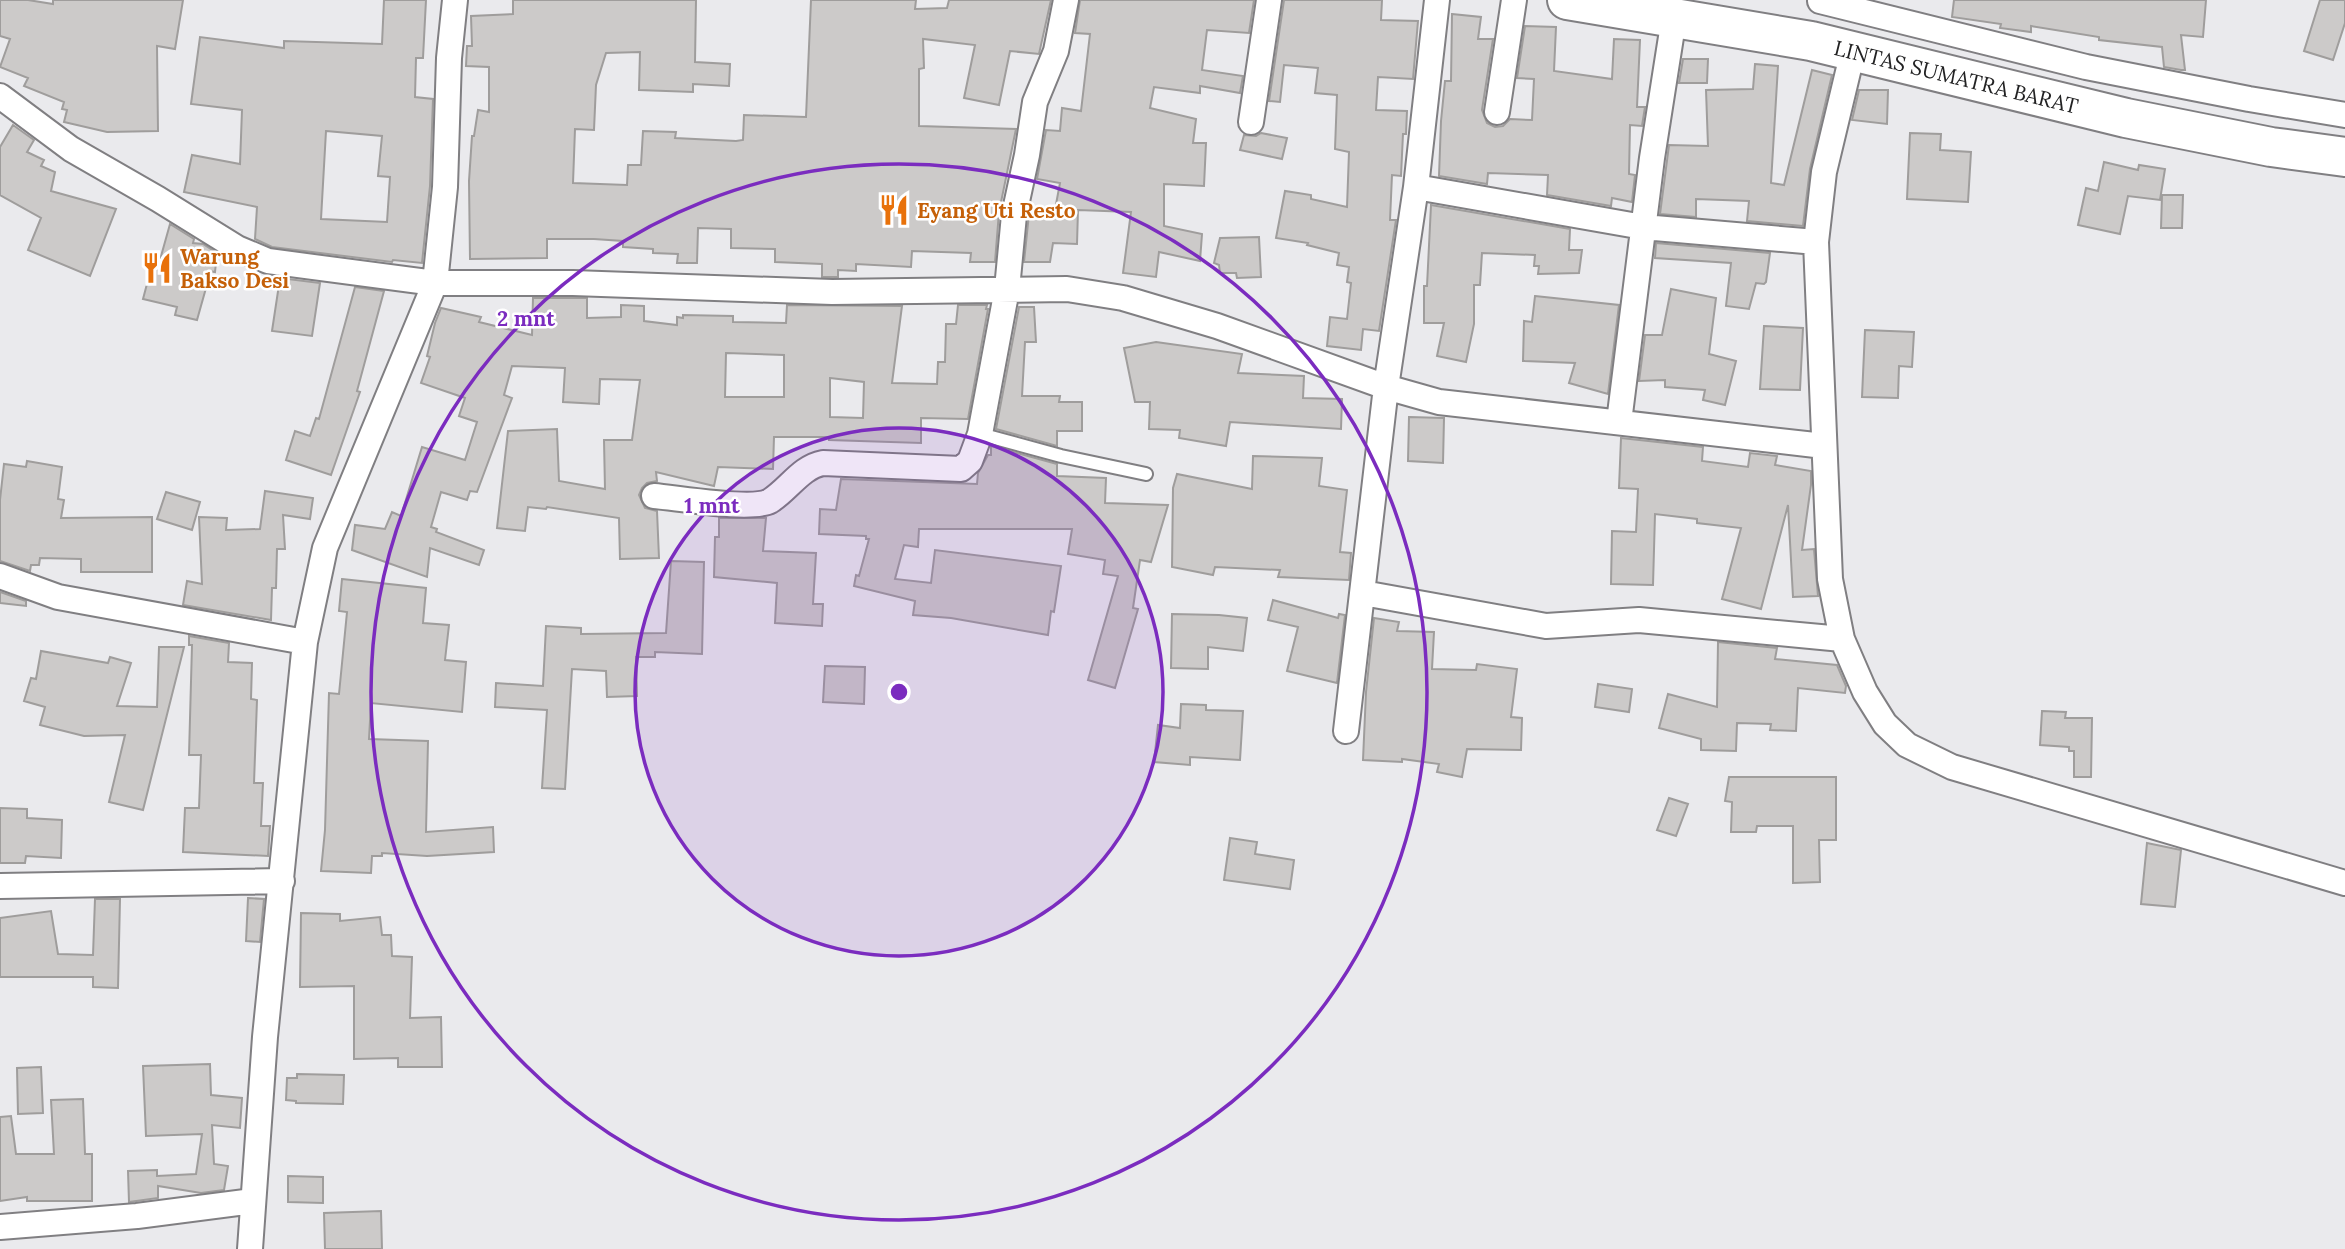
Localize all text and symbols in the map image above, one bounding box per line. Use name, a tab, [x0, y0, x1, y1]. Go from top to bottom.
street label: LINTAS SUMATRA BARAT	[1831, 34, 2081, 119]
restaurant icon: Eyang Uti Resto	[877, 193, 911, 227]
place label: Eyang Uti Resto	[917, 197, 1076, 224]
place label: Warung Bakso Desi	[180, 243, 289, 294]
restaurant icon: Warung Bakso Desi	[140, 251, 174, 285]
text: 2 mnt	[497, 305, 555, 332]
text: 1 mnt	[684, 492, 740, 519]
centre of rings	[887, 680, 911, 704]

